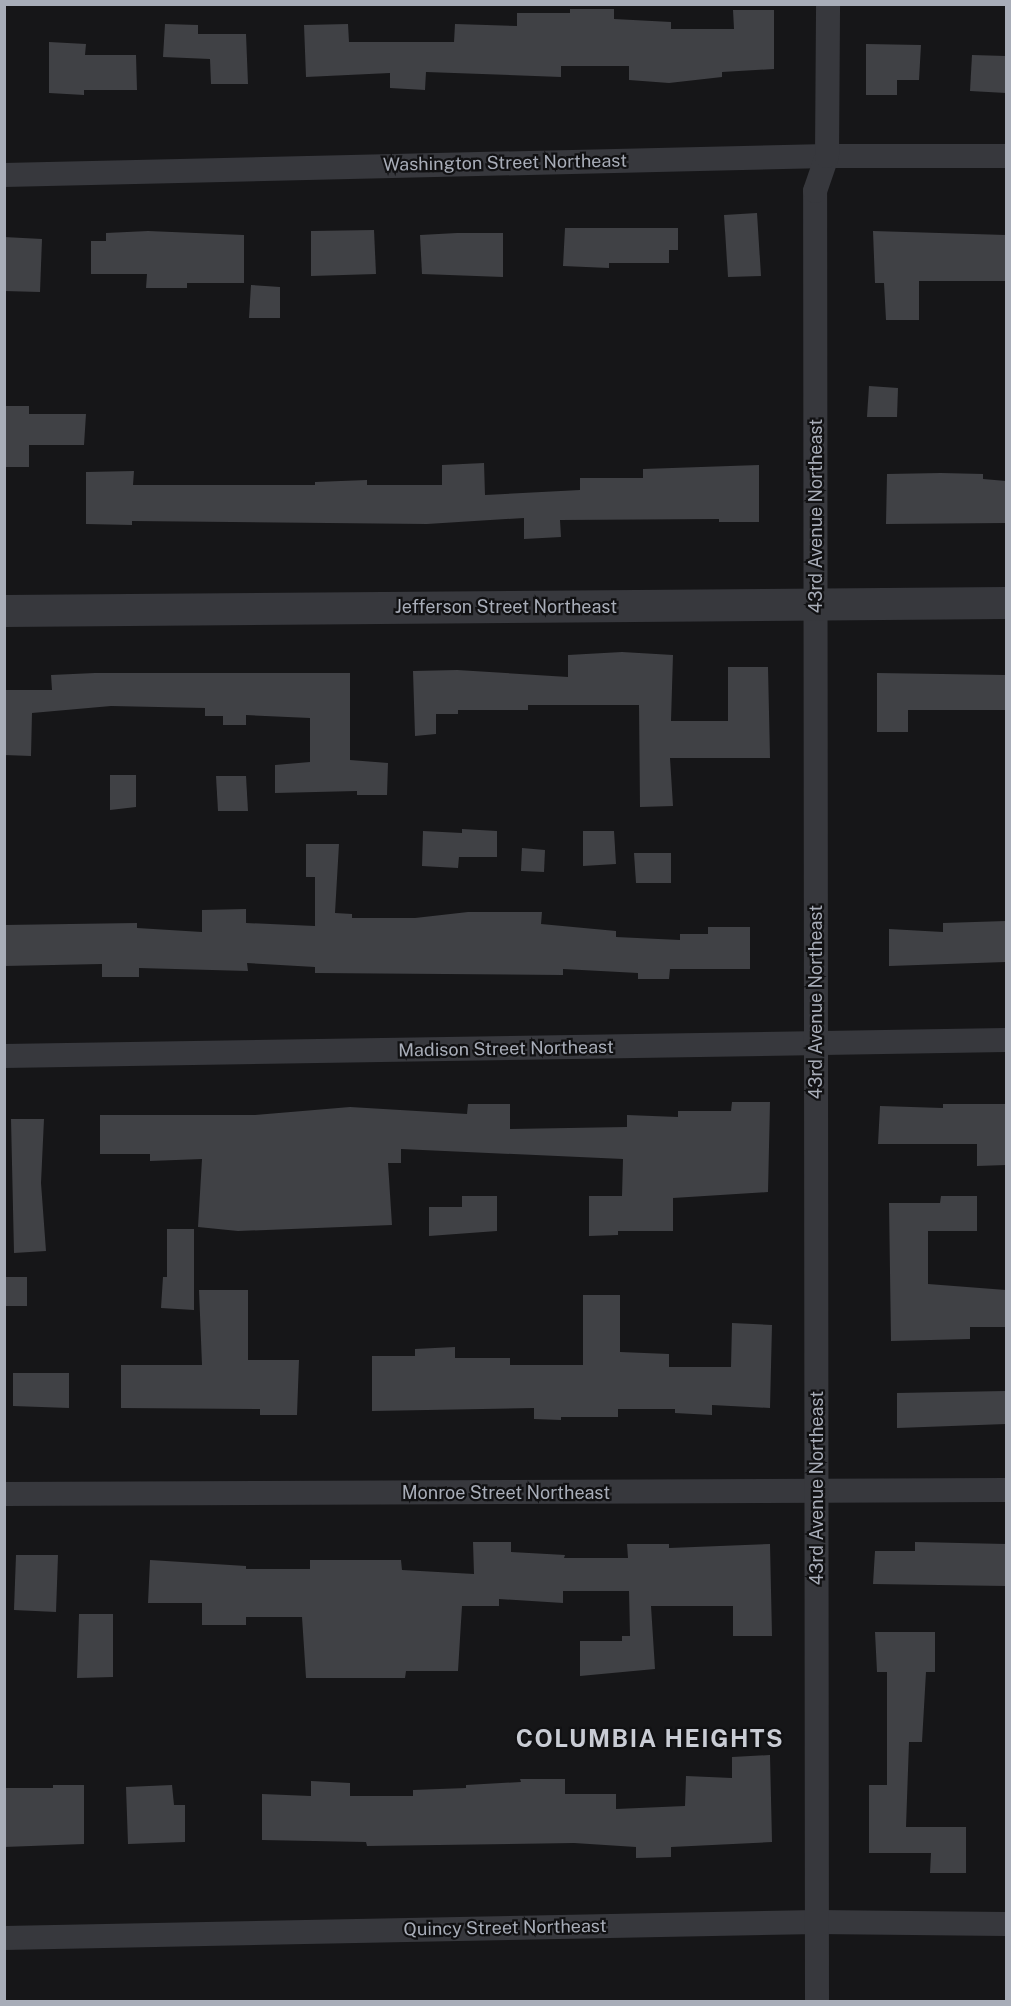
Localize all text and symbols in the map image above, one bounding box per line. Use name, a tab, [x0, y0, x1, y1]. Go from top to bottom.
street label: Washington Street Northeast	[383, 150, 627, 176]
street label: 43rd Avenue Northeast	[805, 419, 827, 613]
street label: Jefferson Street Northeast	[395, 596, 617, 618]
street label: 43rd Avenue Northeast	[805, 905, 827, 1099]
street label: Madison Street Northeast	[398, 1036, 614, 1062]
street label: 43rd Avenue Northeast	[806, 1391, 828, 1585]
street label: Monroe Street Northeast	[402, 1482, 610, 1504]
district label: COLUMBIA HEIGHTS	[516, 1725, 784, 1753]
street label: Quincy Street Northeast	[403, 1915, 607, 1941]

